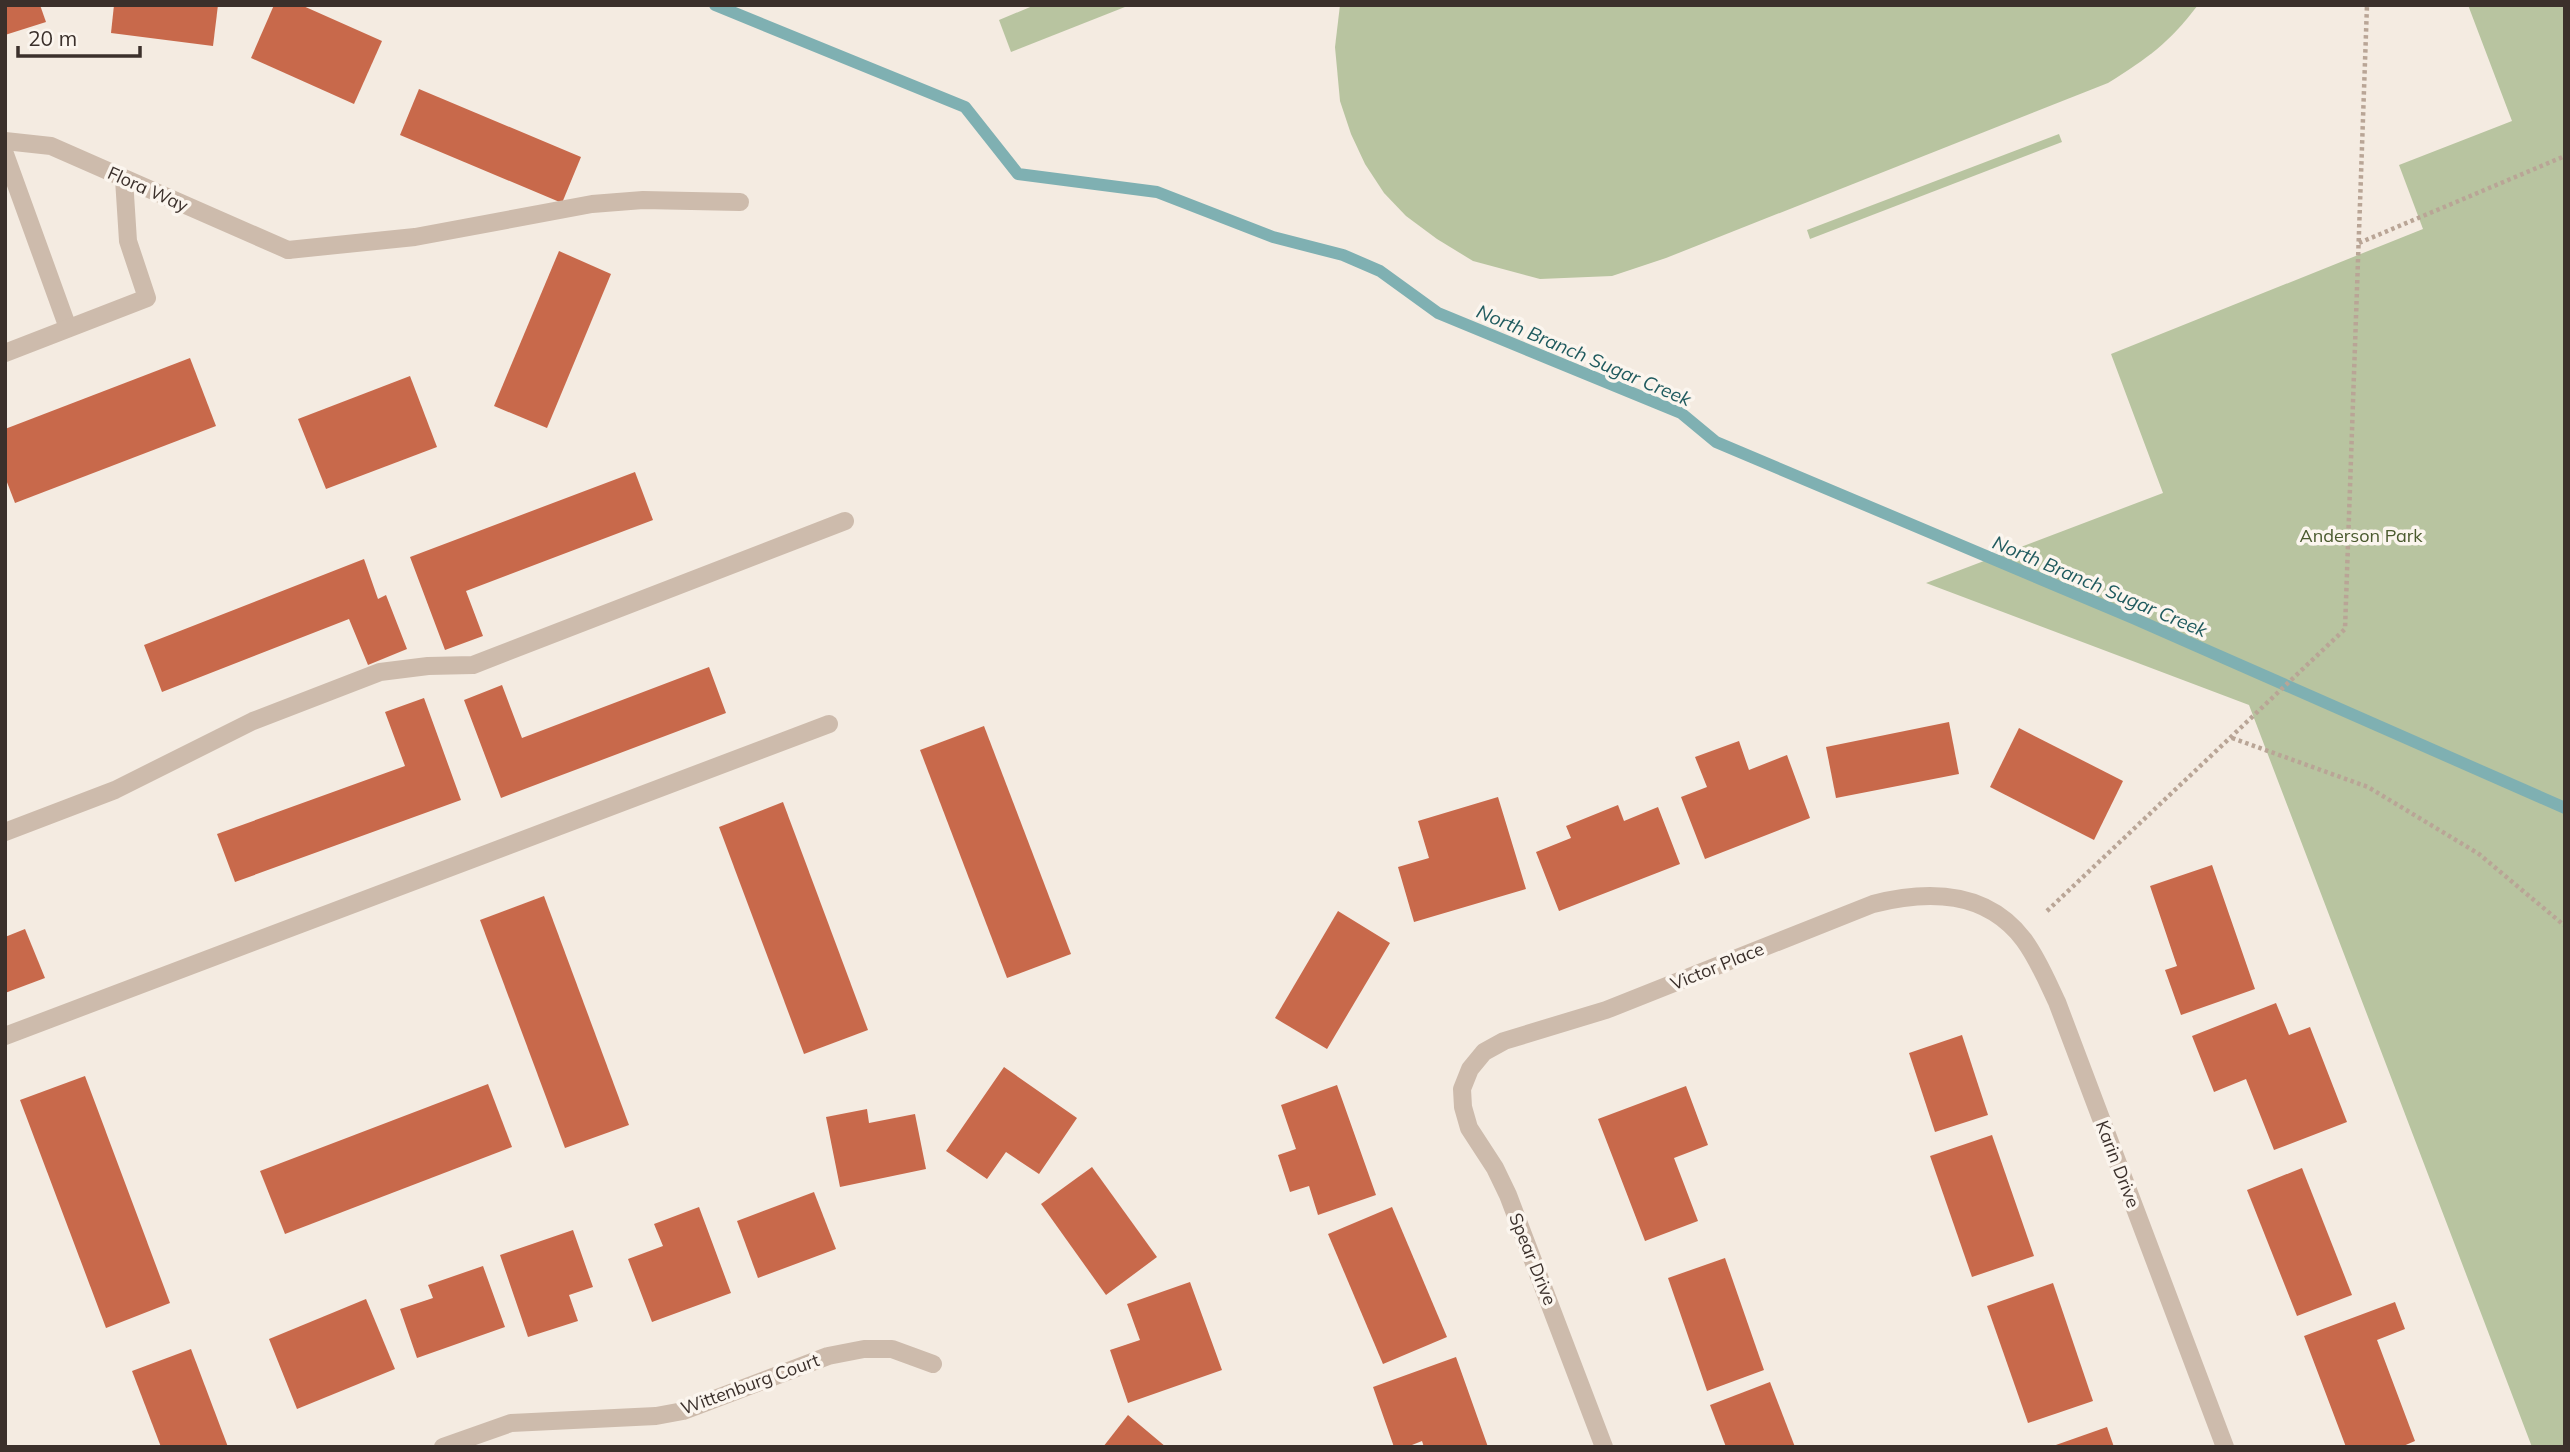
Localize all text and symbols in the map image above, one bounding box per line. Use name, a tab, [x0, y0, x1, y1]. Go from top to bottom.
scale bar	[18, 14, 140, 58]
text: 20 m	[28, 25, 77, 51]
street label: Flora Way	[104, 161, 192, 217]
water label: North Branch Sugar Creek	[1473, 299, 1696, 412]
park label: Anderson Park	[2299, 524, 2423, 547]
water label: North Branch Sugar Creek	[1989, 530, 2212, 643]
street label: Victor Place	[1667, 937, 1767, 995]
street label: Karin Drive	[2091, 1117, 2145, 1211]
street label: Spear Drive	[1504, 1210, 1562, 1308]
street label: Wittenburg Court	[678, 1348, 822, 1420]

